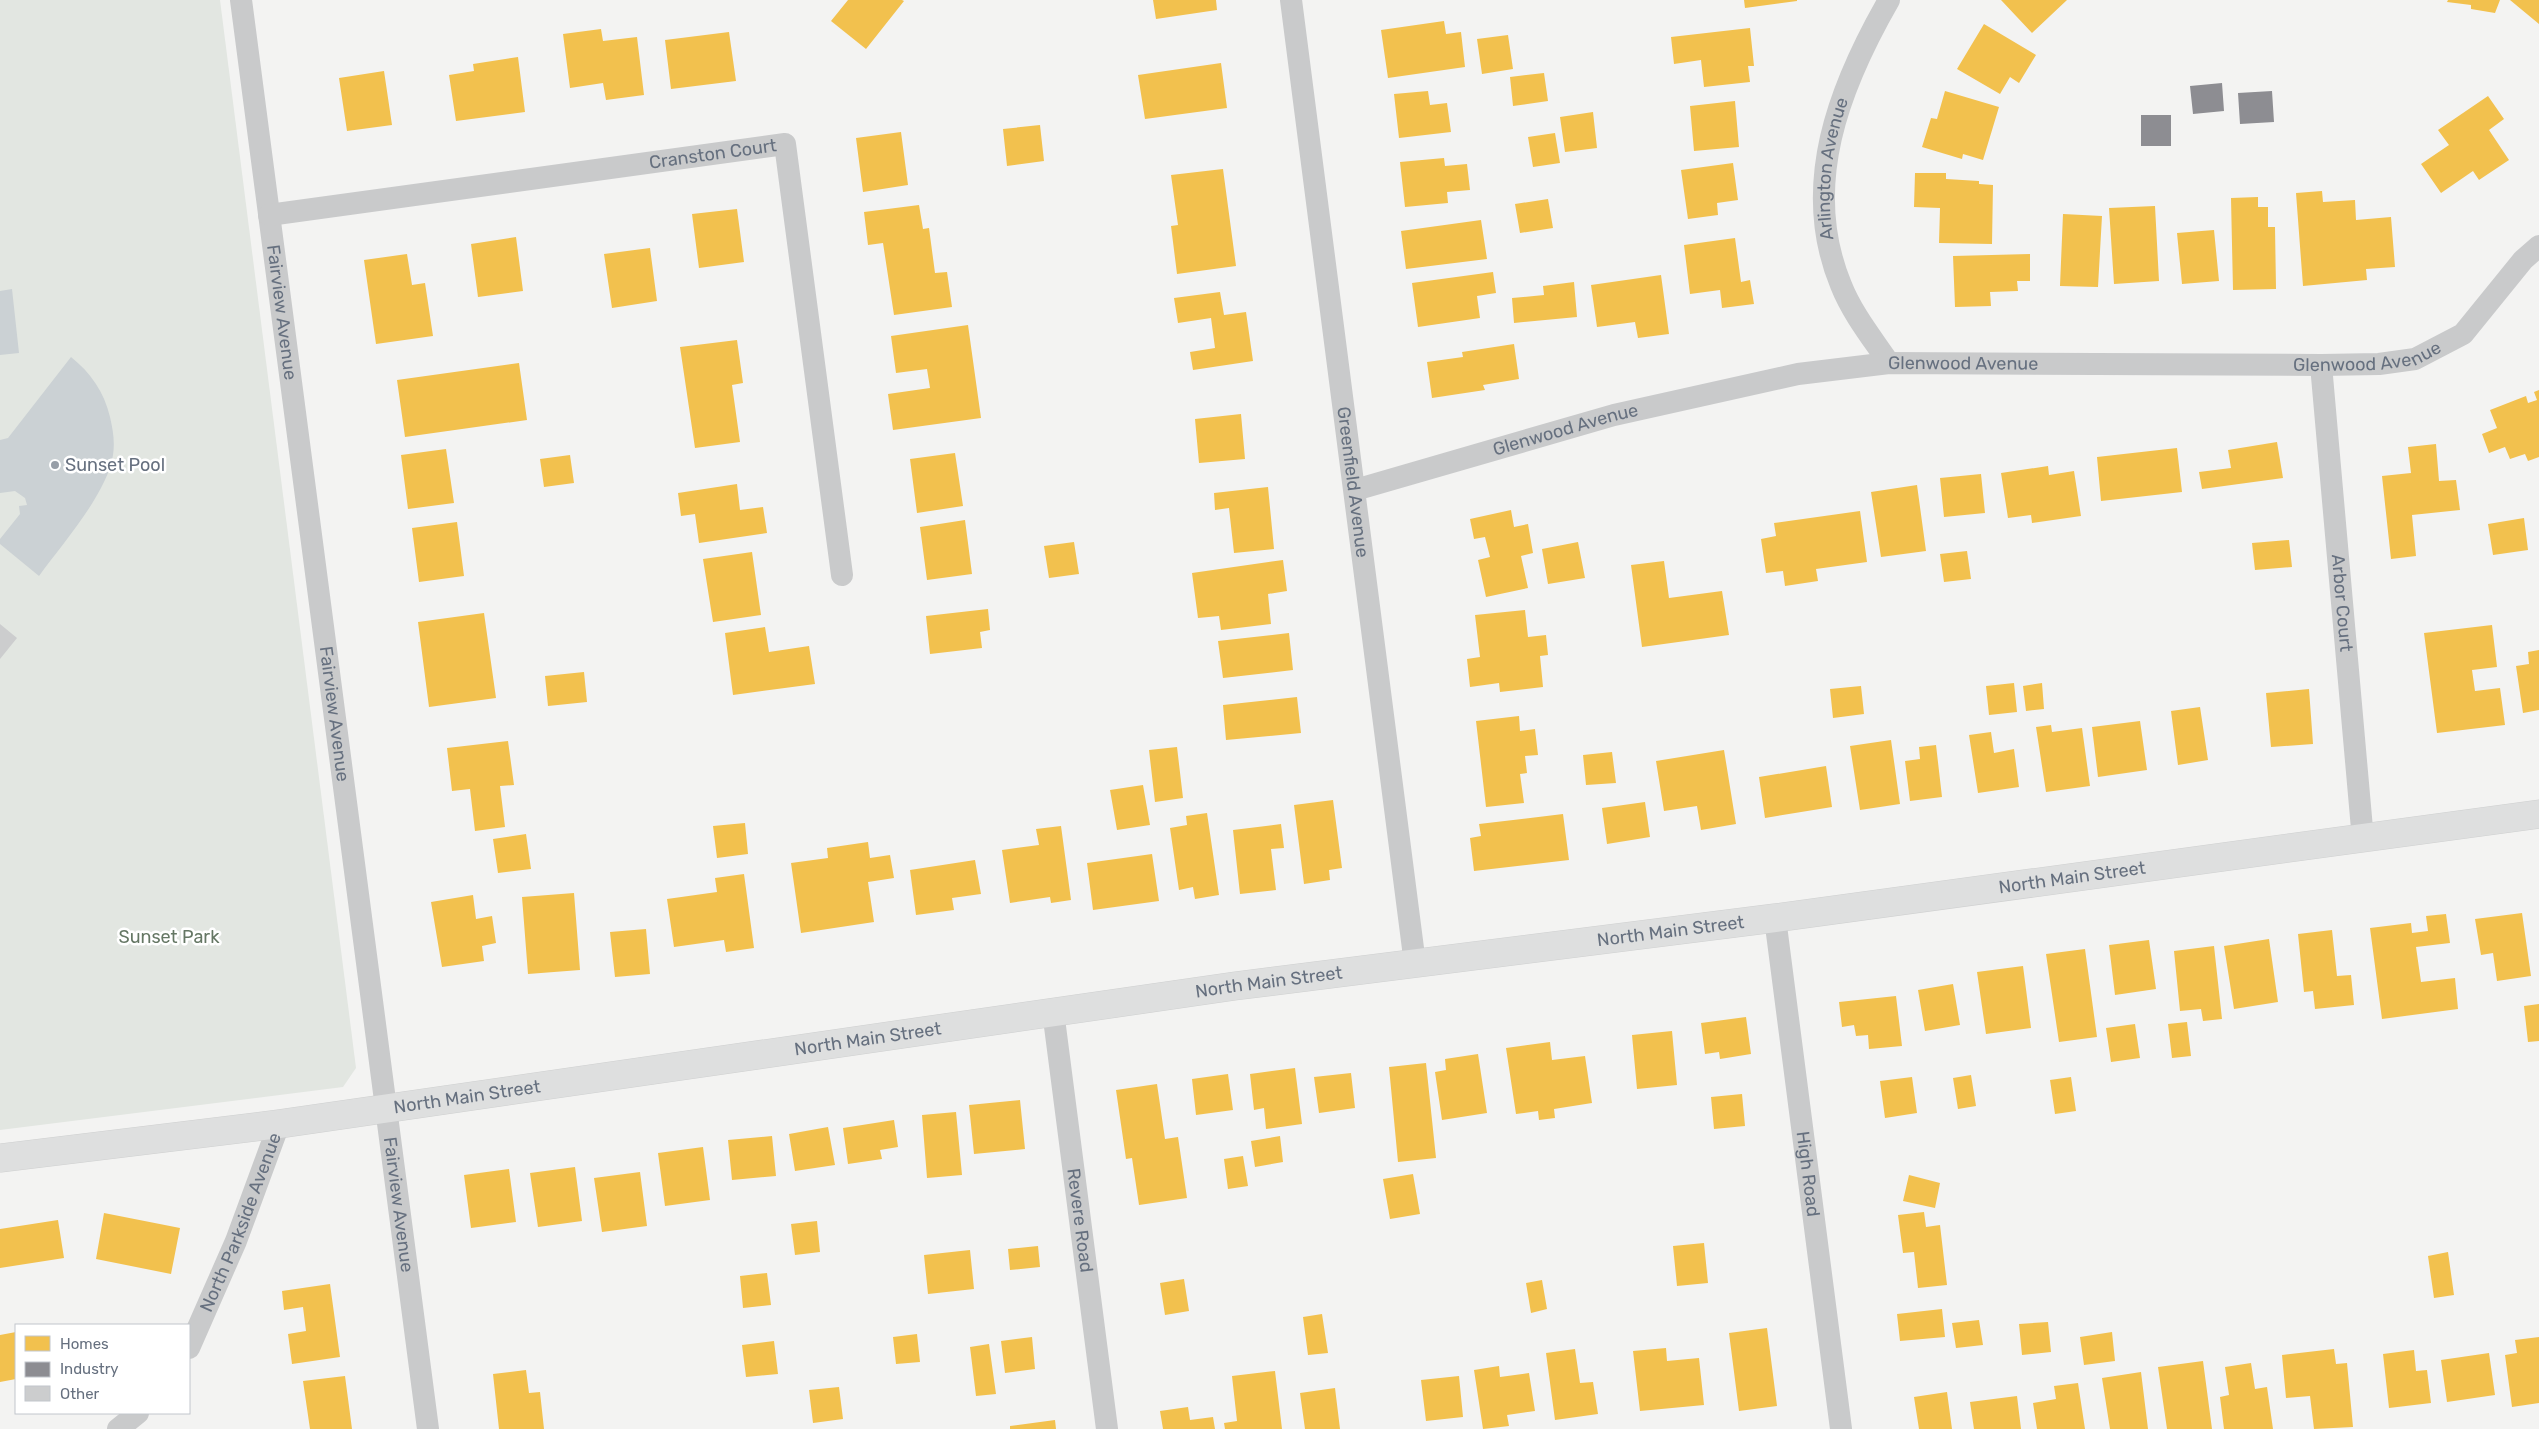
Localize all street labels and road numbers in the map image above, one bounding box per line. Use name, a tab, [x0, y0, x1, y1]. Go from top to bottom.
street label: Arlington Avenue	[1813, 94, 1853, 242]
street label: Cranston Court	[648, 134, 778, 174]
street label: Fairview Avenue	[262, 243, 302, 381]
street label: Glenwood Avenue	[2293, 336, 2445, 376]
street label: Glenwood Avenue	[1888, 352, 2038, 375]
street label: Glenwood Avenue	[1490, 399, 1640, 461]
street label: Greenfield Avenue	[1332, 405, 1374, 559]
street label: Arbor Court	[2327, 553, 2357, 653]
street label: Fairview Avenue	[315, 645, 354, 783]
street label: North Main Street	[1997, 857, 2147, 898]
street label: North Main Street	[1596, 911, 1745, 951]
street label: North Main Street	[1194, 962, 1344, 1003]
street label: North Main Street	[793, 1018, 943, 1060]
street label: North Main Street	[392, 1075, 542, 1118]
street label: North Parkside Avenue	[195, 1130, 286, 1315]
street label: High Road	[1792, 1130, 1824, 1218]
street label: Fairview Avenue	[379, 1136, 418, 1274]
street label: Revere Road	[1062, 1167, 1098, 1274]

